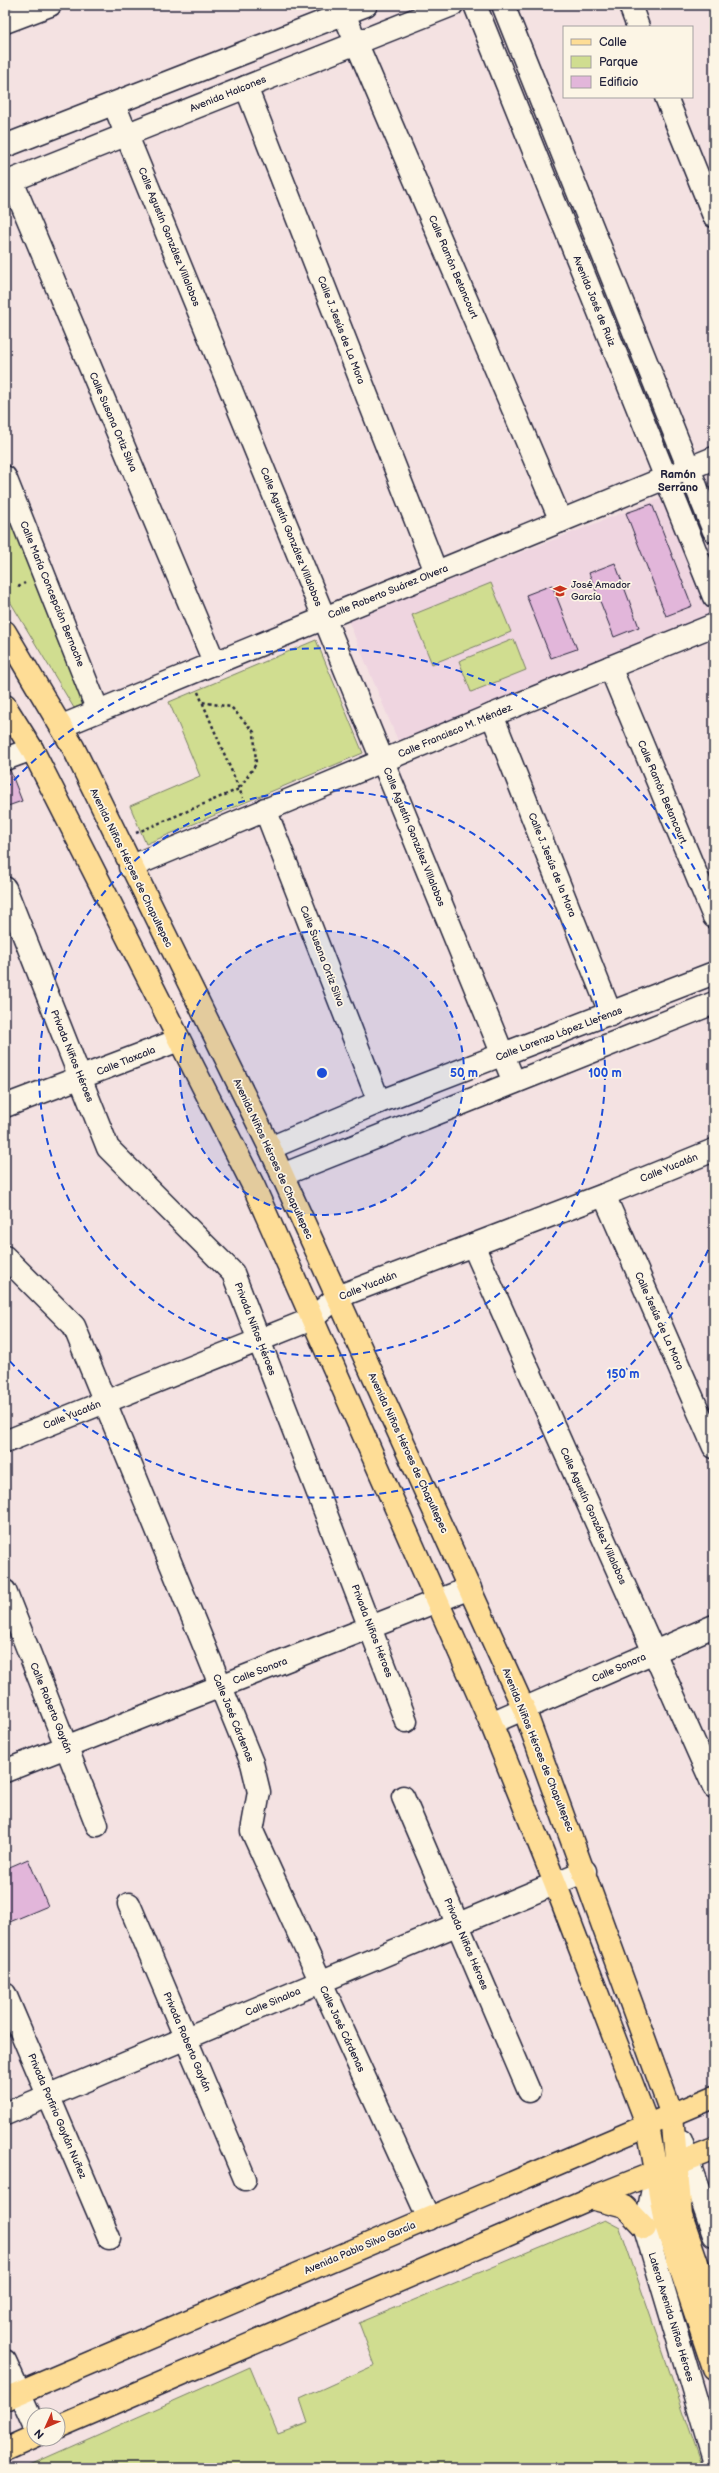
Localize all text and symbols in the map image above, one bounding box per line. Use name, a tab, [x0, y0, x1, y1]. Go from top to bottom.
legend	[563, 26, 693, 98]
text: Calle	[599, 35, 627, 50]
text: Parque	[599, 55, 638, 70]
street label: Avenida Halcones	[188, 73, 268, 115]
text: Edificio	[599, 75, 639, 90]
street label: Calle Agustín González Villalobos	[136, 166, 202, 308]
street label: Calle Ramón Betancourt	[426, 214, 480, 320]
street label: Avenida José de Ruiz	[570, 254, 618, 348]
street label: Calle J. Jesús de La Mora	[315, 274, 367, 386]
street label: Calle Susana Ortiz Silva	[87, 370, 140, 474]
street label: Calle Agustín González Villalobos	[258, 466, 324, 608]
district label: Ramón Serrano	[658, 468, 698, 494]
street label: Calle María Concepción Bernache	[17, 519, 87, 669]
street label: Calle Roberto Suárez Olvera	[326, 562, 450, 622]
place label: José Amador García	[571, 579, 631, 603]
school or university icon: José Amador García	[552, 583, 568, 599]
street label: Calle Francisco M. Méndez	[396, 701, 514, 761]
street label: Calle Ramón Betancourt	[635, 739, 689, 845]
street label: Calle Agustín González Villalobos	[381, 766, 447, 908]
street label: Avenida Niños Héroes de Chapultepec	[87, 787, 175, 949]
street label: Calle J. Jesús de la Mora	[526, 811, 579, 919]
street label: Calle Susana Ortiz Silva	[297, 904, 347, 1008]
street label: Calle Lorenzo López Llerenas	[494, 1004, 624, 1064]
street label: Privada Niños Héroes	[48, 1008, 96, 1104]
street label: Calle Tlaxcala	[95, 1044, 157, 1078]
centre of rings	[315, 1066, 329, 1080]
text: 50 m	[450, 1066, 478, 1081]
text: 100 m	[588, 1066, 622, 1081]
street label: Avenida Niños Héroes de Chapultepec	[231, 1077, 315, 1241]
street label: Calle Yucatán	[638, 1151, 700, 1185]
street label: Calle Yucatán	[337, 1269, 399, 1303]
street label: Calle Jesús de La Mora	[632, 1270, 686, 1372]
street label: Privada Niños Héroes	[232, 1281, 278, 1377]
text: 150 m	[607, 1367, 639, 1382]
street label: Avenida Niños Héroes de Chapultepec	[366, 1371, 450, 1535]
street label: Calle Yucatán	[41, 1398, 103, 1432]
street label: Calle Agustín González Villalobos	[557, 1446, 629, 1586]
street label: Privada Niños Héroes	[349, 1583, 395, 1679]
street label: Calle Sonora	[590, 1651, 648, 1685]
street label: Calle Sonora	[231, 1655, 289, 1687]
street label: Calle Roberto Gaytán	[27, 1661, 75, 1755]
street label: Avenida Niños Héroes de Chapultepec	[500, 1666, 576, 1834]
street label: Calle José Cárdenas	[210, 1672, 256, 1764]
street label: Privada Niños Héroes	[441, 1896, 491, 1992]
street label: Calle José Cárdenas	[317, 1984, 367, 2074]
street label: Calle Sinaloa	[244, 1985, 303, 2019]
street label: Privada Roberto Gaytán	[161, 1990, 214, 2094]
street label: Privada Porfirio Gaytán Nuñez	[25, 2052, 89, 2180]
street label: Avenida Pablo Silva García	[303, 2219, 418, 2277]
street label: Lateral Avenida Niños Héroes	[646, 2251, 696, 2383]
north arrow	[26, 2407, 66, 2447]
text: N	[32, 2426, 47, 2441]

